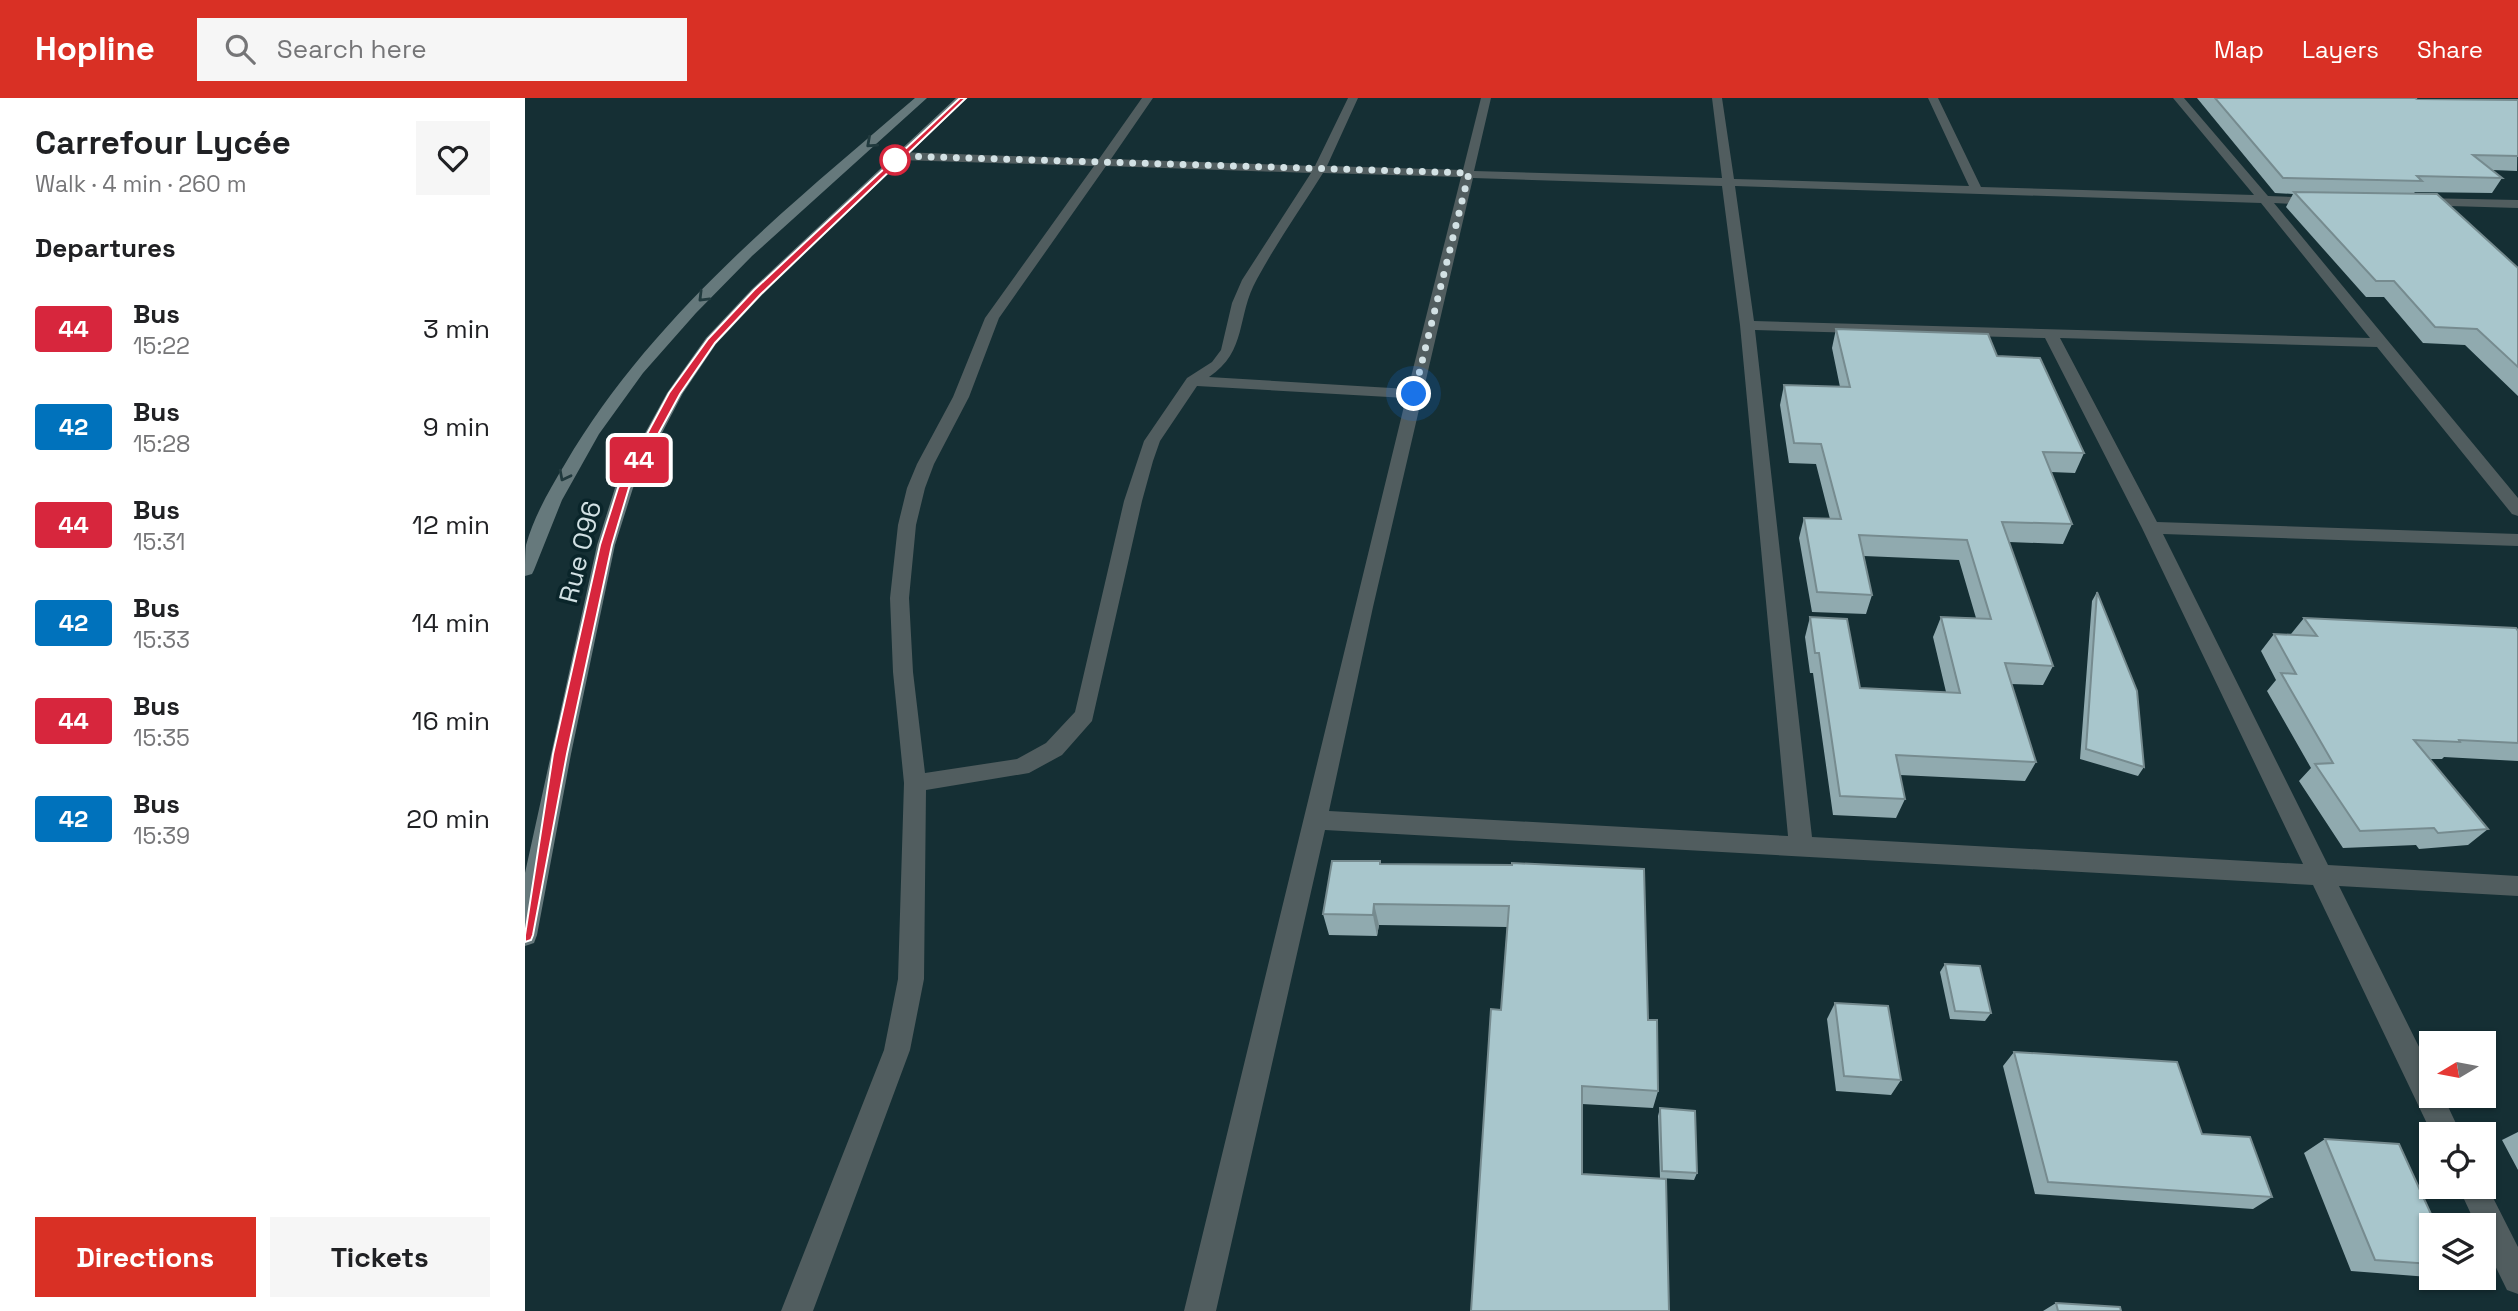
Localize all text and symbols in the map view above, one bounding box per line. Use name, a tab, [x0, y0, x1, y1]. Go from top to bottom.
search box	[197, 18, 687, 81]
text: Hopline	[35, 28, 155, 70]
icon: search	[221, 30, 259, 68]
text: Search here	[277, 32, 427, 66]
text: Map	[2214, 34, 2264, 65]
text: Layers	[2302, 34, 2379, 65]
text: Share	[2417, 34, 2483, 65]
button: heart	[416, 121, 490, 195]
text: Carrefour Lycée	[35, 122, 291, 164]
one-way arrow	[866, 135, 879, 148]
unlabelled marker	[880, 145, 910, 175]
text: Walk · 4 min · 260 m	[35, 169, 247, 199]
text: Departures	[35, 231, 176, 265]
one-way arrow	[698, 288, 711, 301]
text: Bus	[133, 297, 180, 331]
text: 3 min	[423, 312, 490, 346]
text: 44	[58, 313, 89, 344]
text: 15:22	[133, 331, 190, 361]
your location	[1396, 376, 1431, 411]
text: Bus	[133, 395, 180, 429]
text: 9 min	[423, 410, 490, 444]
text: 42	[59, 411, 88, 442]
text: 15:28	[133, 429, 190, 459]
line badge: 44	[607, 437, 671, 483]
text: 44	[624, 444, 654, 475]
one-way arrow	[559, 469, 573, 481]
text: Bus	[133, 493, 180, 527]
street label: Rue O96	[551, 498, 609, 606]
text: 12 min	[412, 508, 490, 542]
text: 44	[58, 509, 89, 540]
text: 15:31	[133, 527, 185, 557]
text: Bus	[133, 591, 180, 625]
text: 14 min	[412, 606, 490, 640]
text: 42	[59, 607, 88, 638]
text: 15:33	[133, 625, 190, 655]
text: Bus	[133, 689, 180, 723]
text: 16 min	[412, 704, 490, 738]
text: 44	[58, 705, 89, 736]
text: 15:35	[133, 723, 190, 753]
text: Bus	[133, 787, 180, 821]
text: 20 min	[406, 802, 490, 836]
text: 42	[59, 803, 88, 834]
text: 15:39	[133, 821, 190, 851]
north arrow	[2419, 1031, 2495, 1108]
map controls	[2419, 1031, 2496, 1290]
button: locate	[2419, 1122, 2496, 1199]
button: layers	[2419, 1213, 2496, 1290]
button: Directions	[35, 1217, 256, 1297]
button: Tickets	[270, 1217, 490, 1297]

